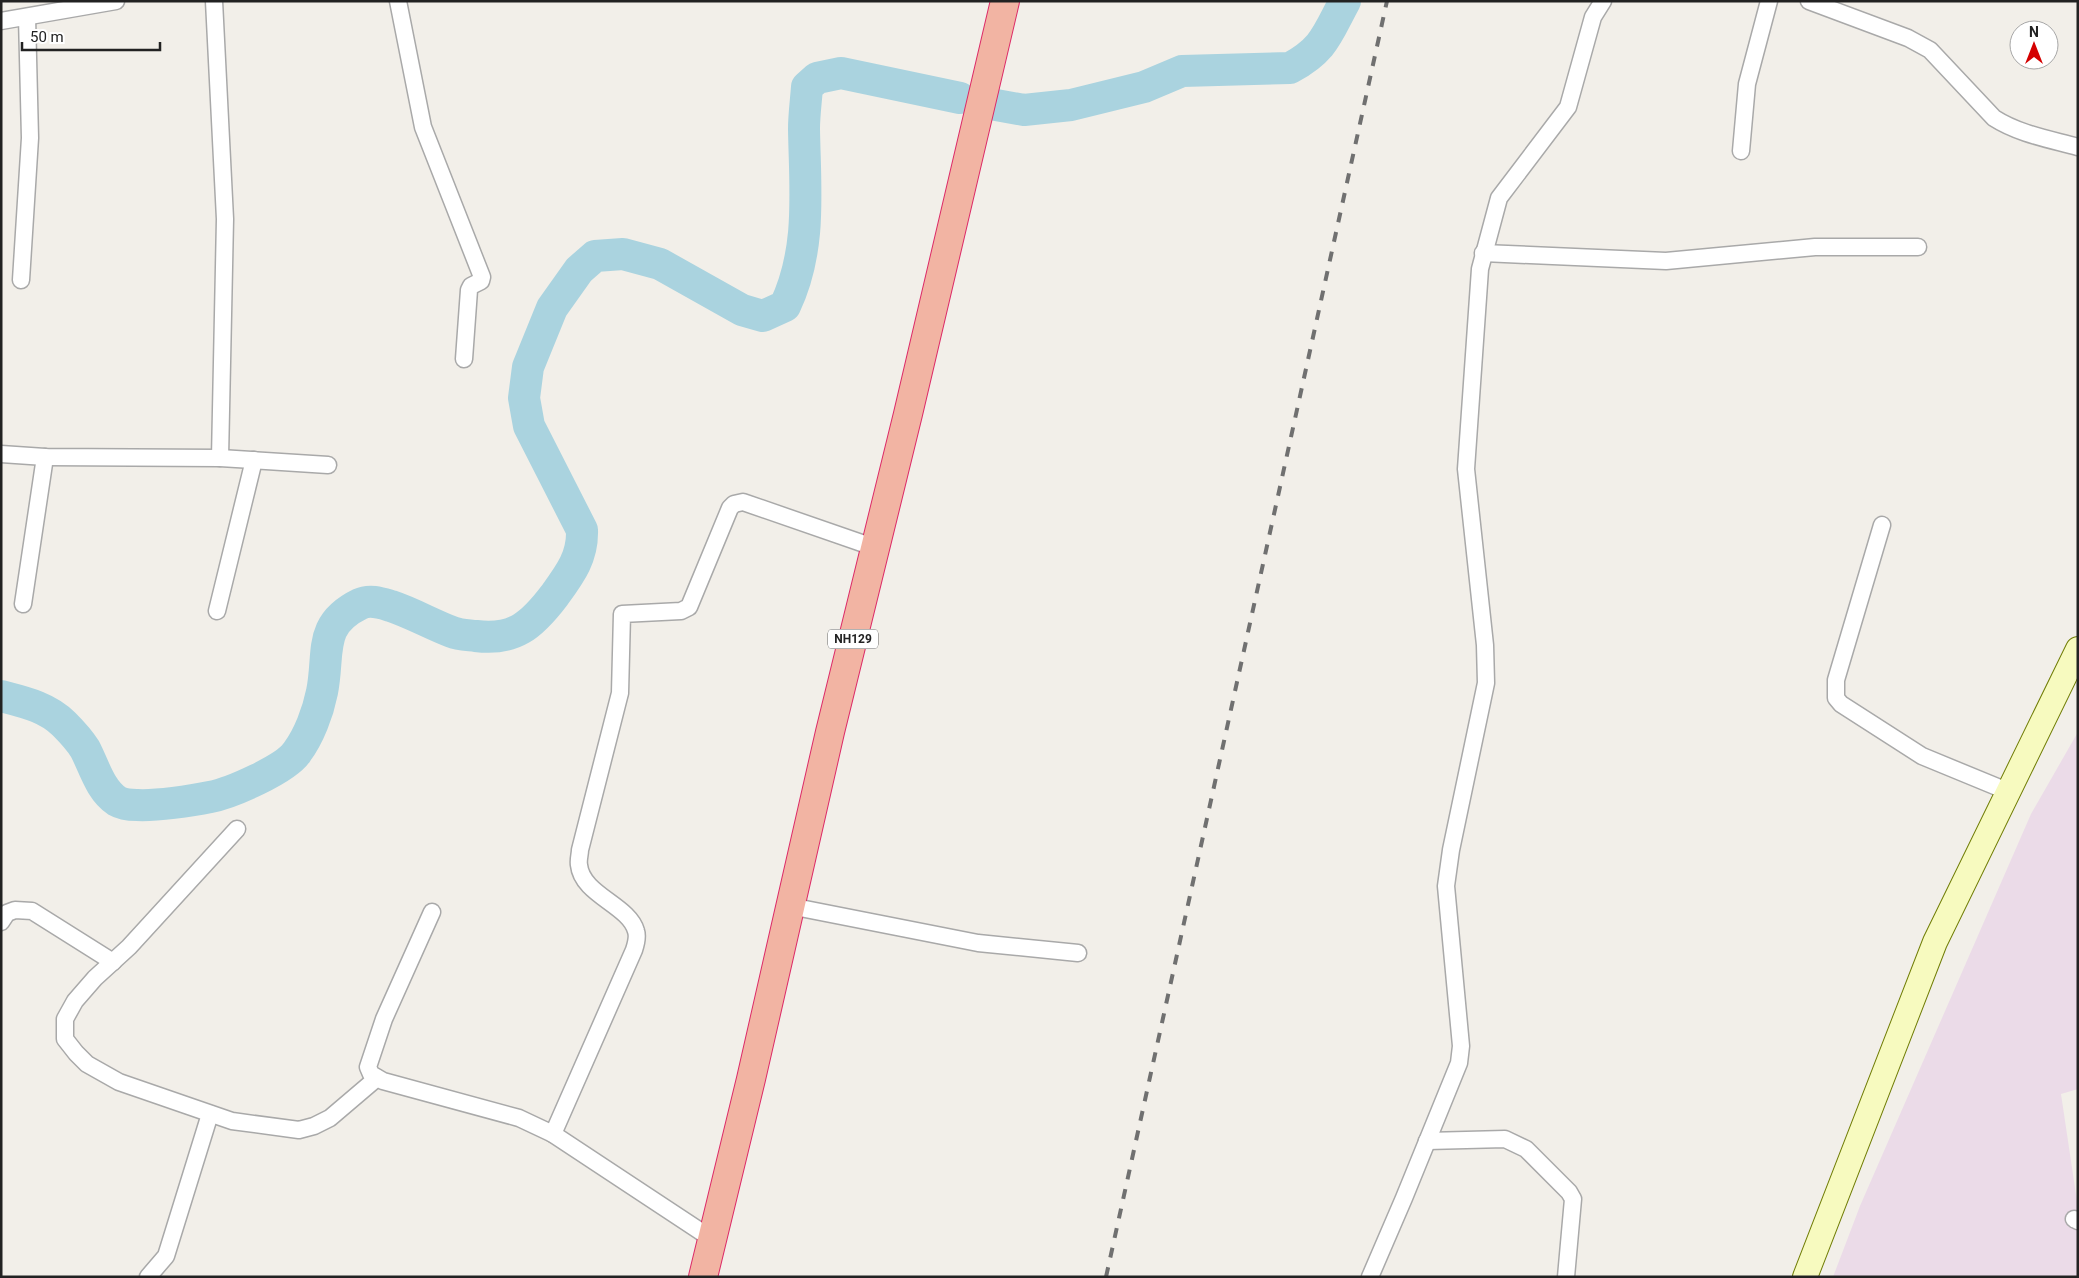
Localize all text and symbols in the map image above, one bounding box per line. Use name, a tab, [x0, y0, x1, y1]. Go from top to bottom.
scale bar	[22, 20, 160, 52]
north arrow	[2009, 20, 2059, 70]
text: N	[2029, 24, 2039, 40]
text: 50 m	[30, 28, 64, 46]
road number: NH129	[828, 630, 878, 648]

